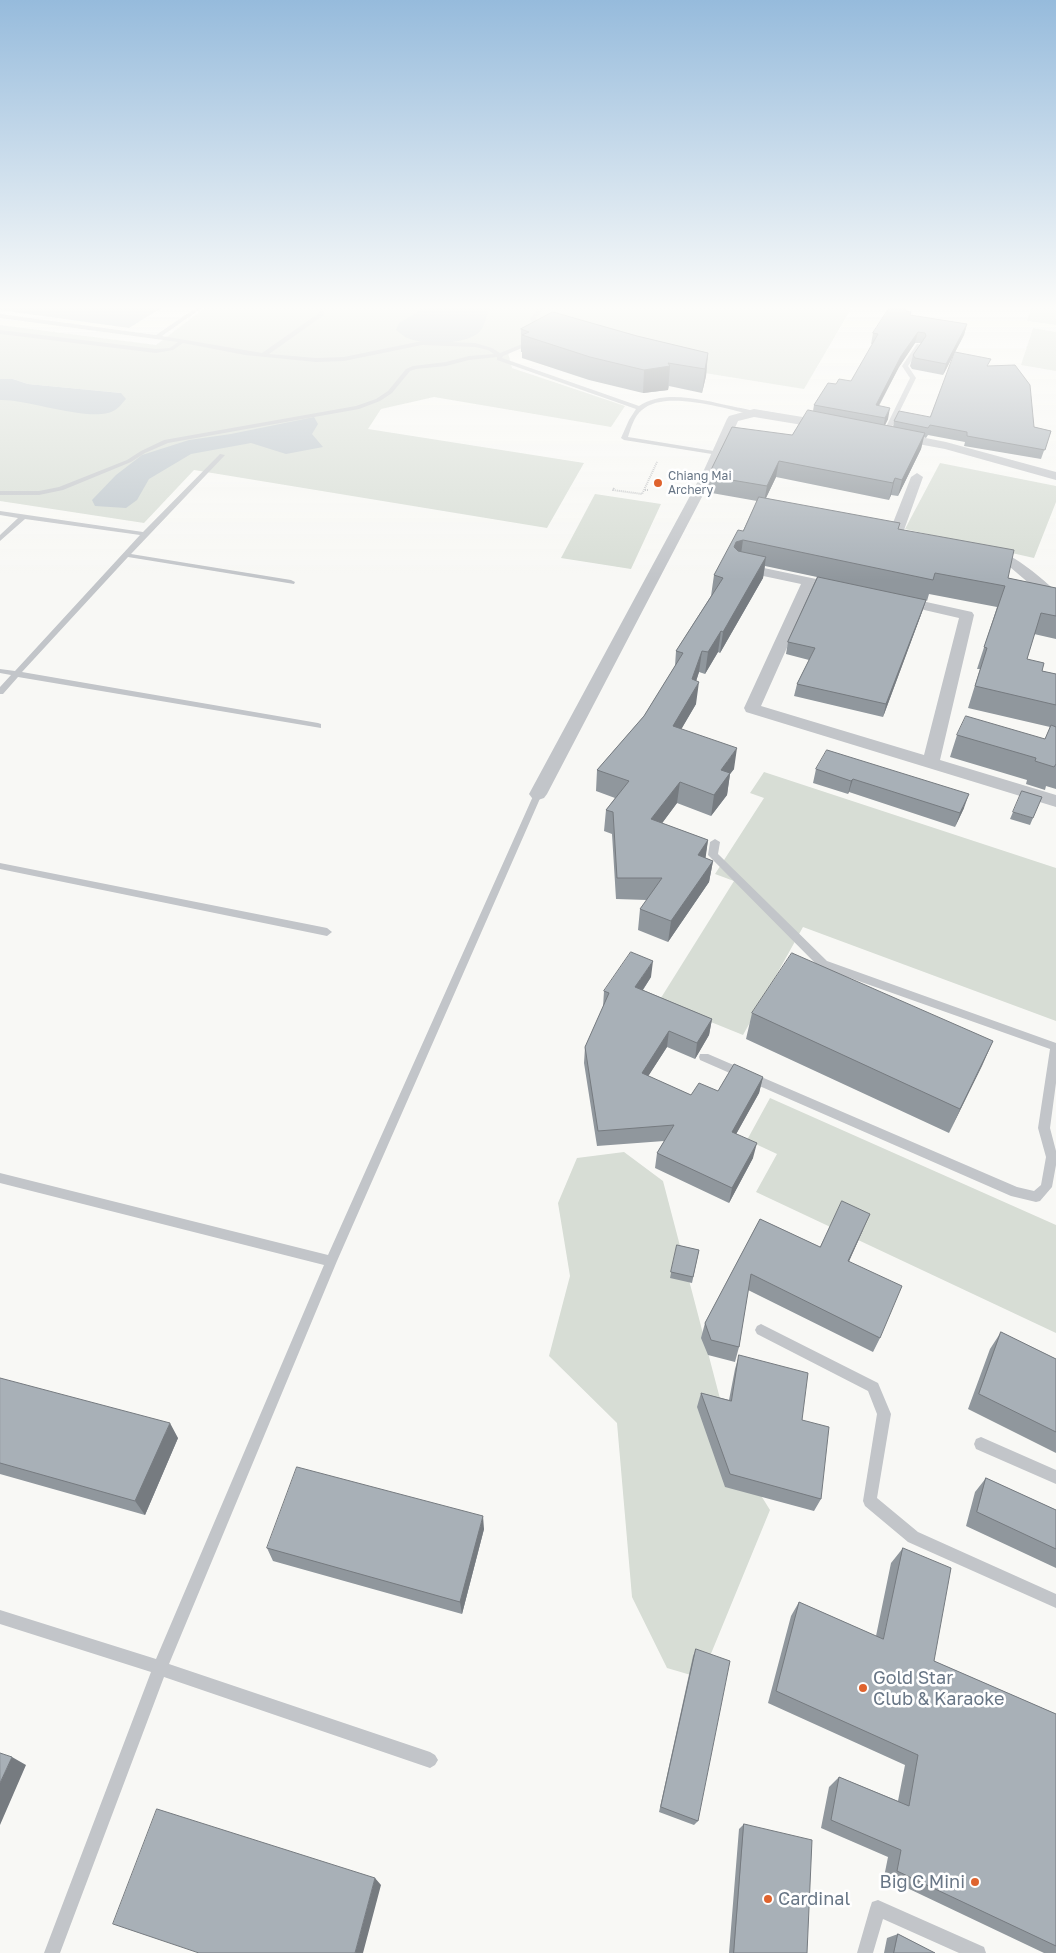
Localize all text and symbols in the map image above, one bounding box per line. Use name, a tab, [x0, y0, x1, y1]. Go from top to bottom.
place label: Chiang Mai Archery	[668, 469, 732, 497]
marker: Chiang Mai Archery	[652, 477, 664, 489]
place label: Gold Star Club & Karaoke	[873, 1667, 1004, 1710]
marker: Gold Star Club & Karaoke	[857, 1682, 869, 1694]
place label: Big C Mini	[880, 1871, 965, 1893]
marker: Big C Mini	[969, 1876, 981, 1888]
place label: Cardinal	[778, 1888, 850, 1910]
marker: Cardinal	[762, 1893, 774, 1905]

